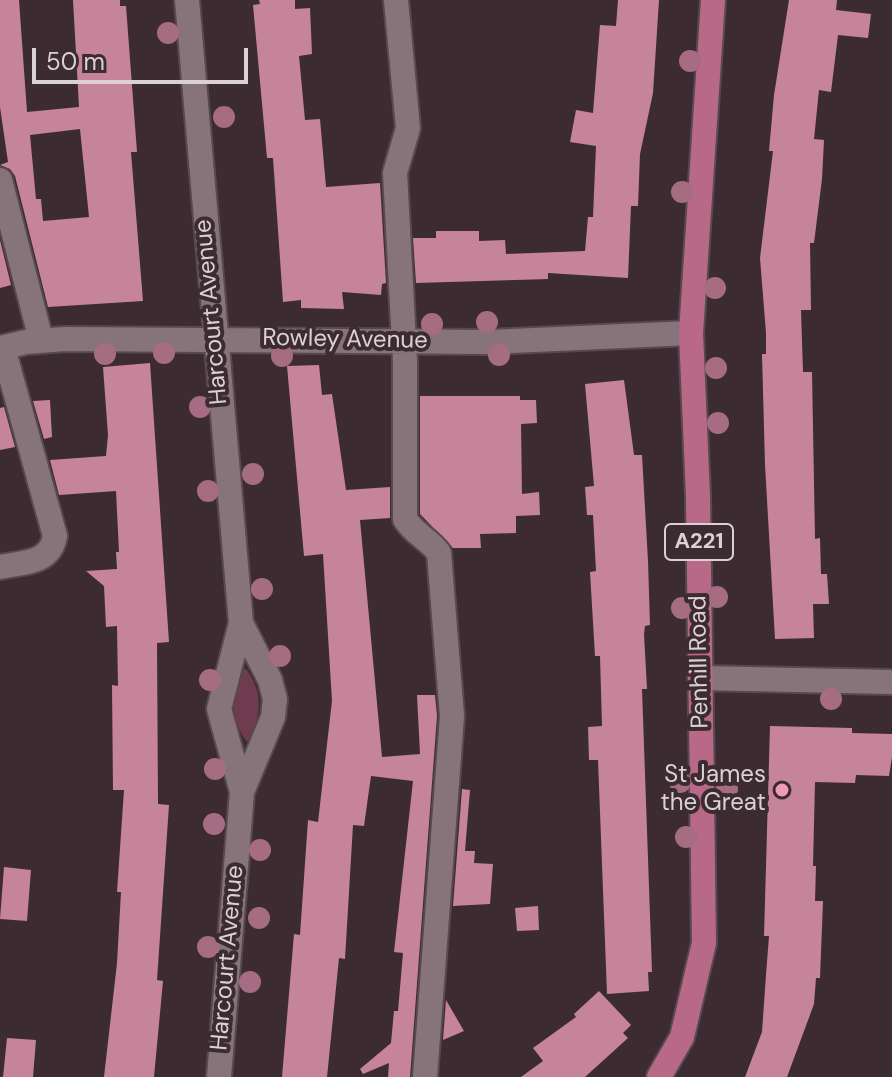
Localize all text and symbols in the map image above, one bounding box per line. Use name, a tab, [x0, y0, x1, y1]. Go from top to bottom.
scale bar	[36, 32, 252, 82]
text: 50 m	[46, 46, 105, 77]
street label: Harcourt Avenue	[190, 218, 234, 406]
street label: Rowley Avenue	[262, 324, 428, 356]
road number: A221	[665, 524, 733, 560]
street label: Penhill Road	[684, 595, 716, 729]
place label: St James the Great	[660, 762, 766, 818]
marker: St James the Great	[773, 781, 791, 799]
street label: Harcourt Avenue	[206, 864, 250, 1052]

